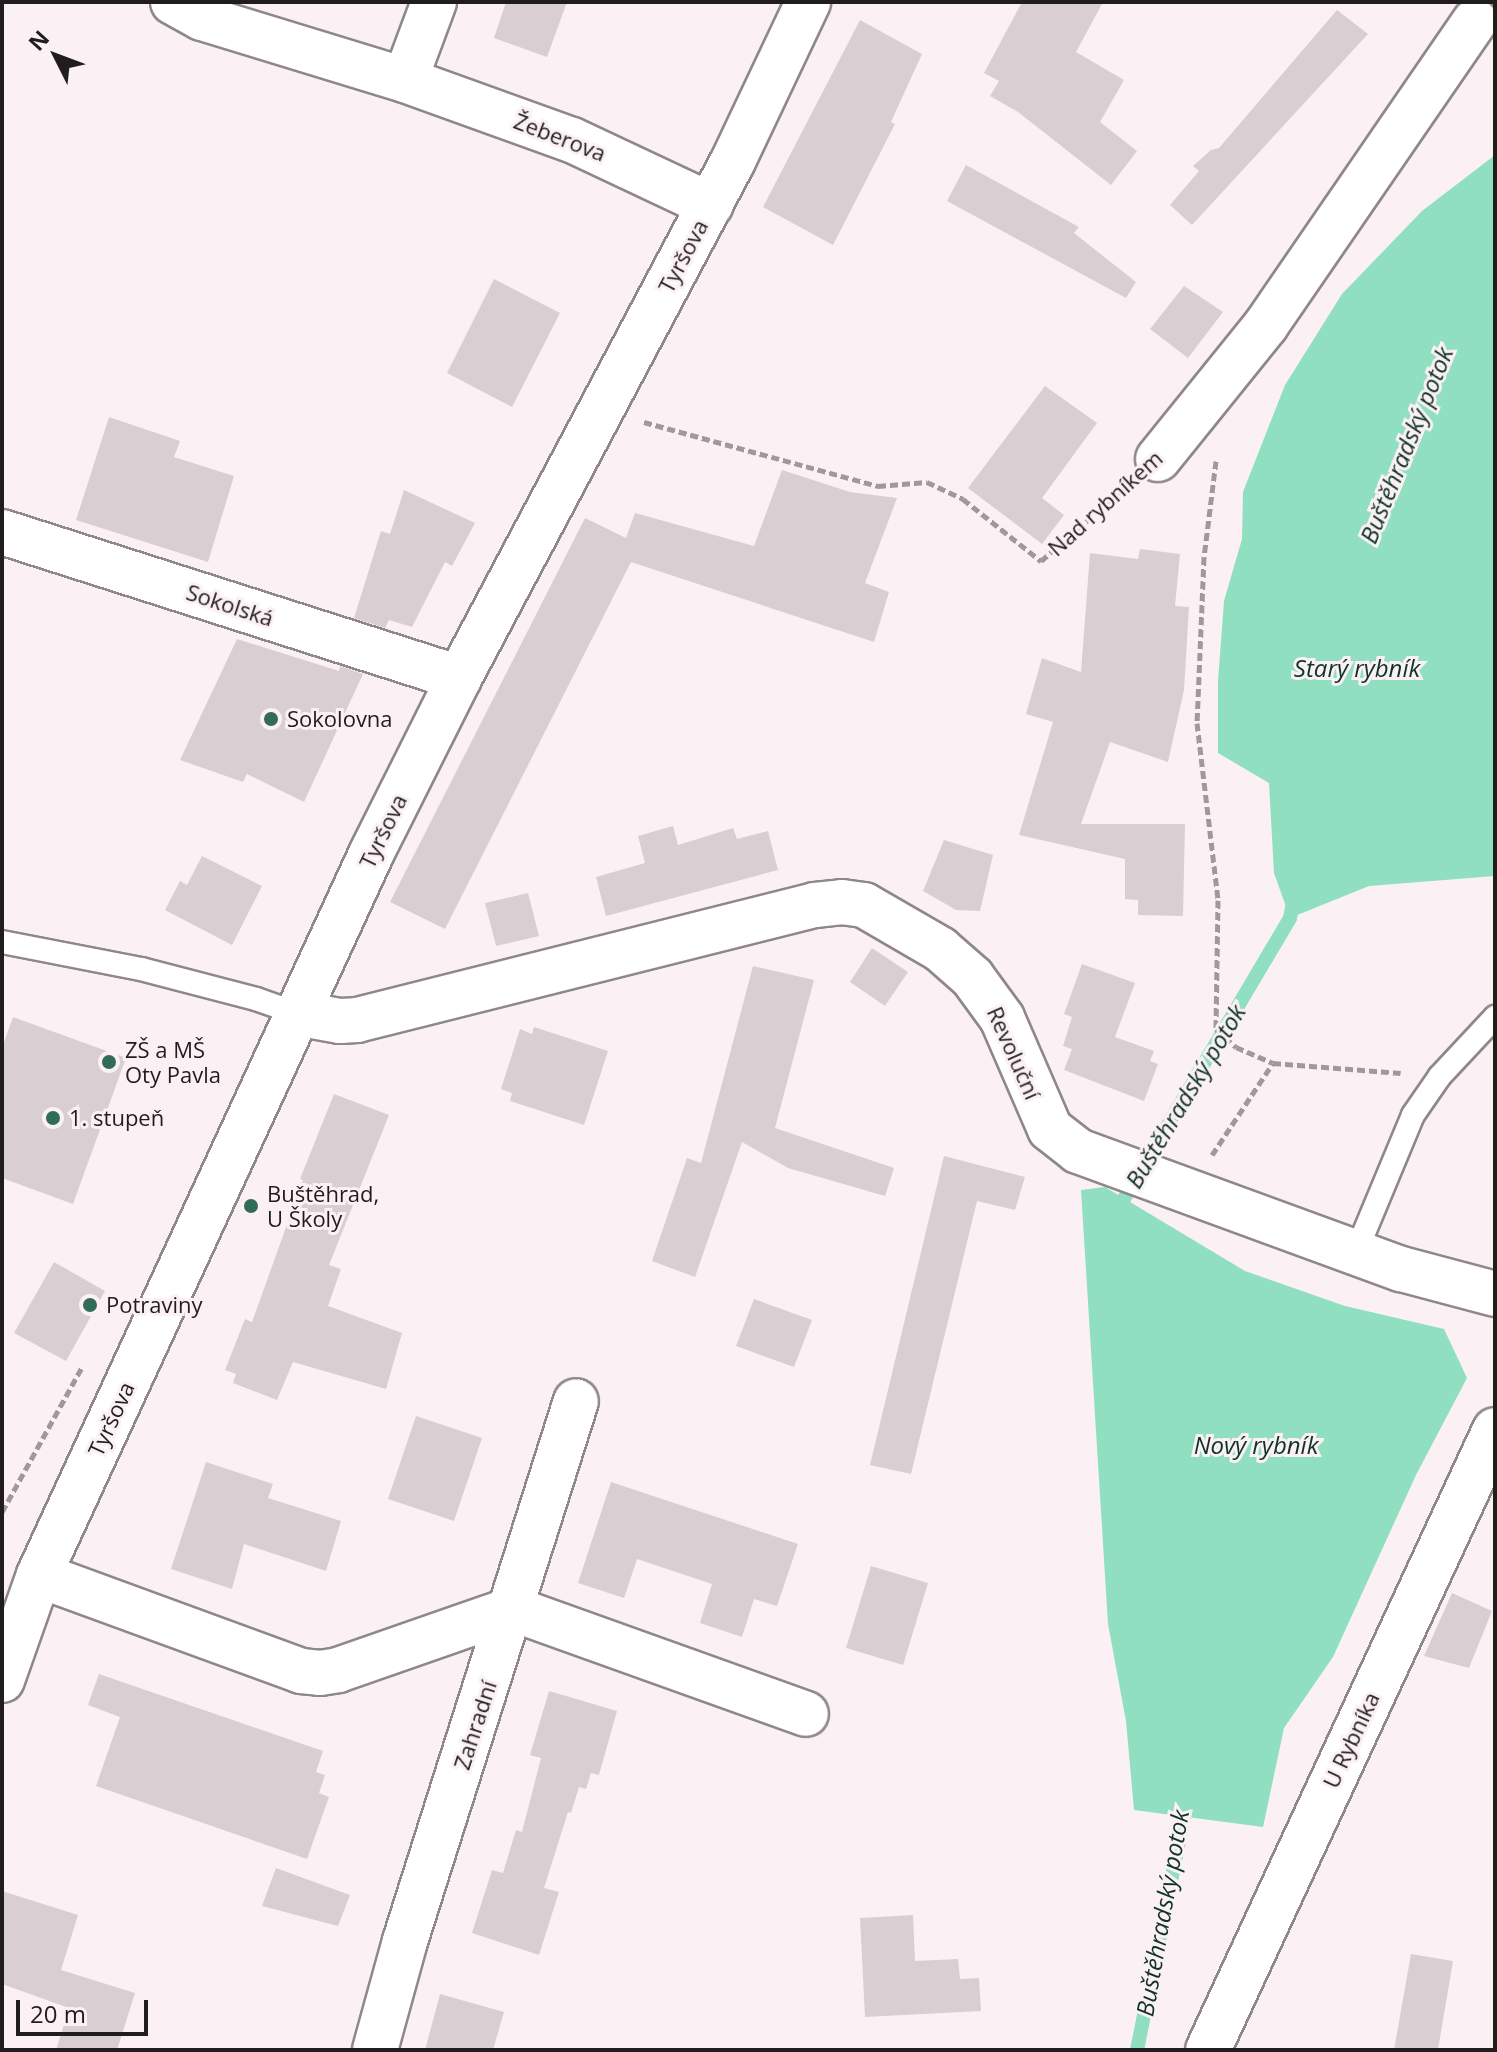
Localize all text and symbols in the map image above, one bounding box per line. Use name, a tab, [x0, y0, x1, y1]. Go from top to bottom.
north arrow	[16, 16, 96, 96]
text: N	[21, 23, 55, 57]
street label: Žeberova	[510, 107, 610, 167]
street label: Tyršova	[653, 215, 713, 297]
water label: Buštěhradský potok	[1353, 343, 1459, 547]
street label: Nad rybníkem	[1042, 445, 1168, 561]
street label: Sokolská	[183, 579, 277, 631]
water label: Starý rybník	[1294, 654, 1420, 682]
place label: Sokolovna	[287, 706, 393, 732]
marker: Sokolovna	[262, 710, 280, 728]
street label: Tyršova	[354, 790, 412, 872]
water label: Buštěhradský potok	[1119, 999, 1251, 1193]
street label: Revoluční	[982, 1003, 1046, 1103]
place label: ZŠ a MŠ Oty Pavla	[125, 1036, 221, 1088]
marker: ZŠ a MŠ Oty Pavla	[100, 1053, 118, 1071]
place label: 1. stupeň	[69, 1105, 164, 1131]
marker: 1. stupeň	[44, 1109, 62, 1127]
place label: Buštěhrad, U Školy	[267, 1180, 379, 1232]
marker: Buštěhrad, U Školy	[242, 1197, 260, 1215]
place label: Potraviny	[106, 1292, 203, 1318]
marker: Potraviny	[81, 1296, 99, 1314]
street label: Tyršova	[82, 1378, 140, 1460]
water label: Nový rybník	[1194, 1431, 1318, 1459]
street label: Zahradní	[448, 1677, 502, 1773]
street label: U Rybníka	[1317, 1688, 1385, 1792]
water label: Buštěhradský potok	[1130, 1808, 1194, 2018]
scale bar	[20, 1984, 152, 2034]
text: 20 m	[30, 1997, 86, 2030]

